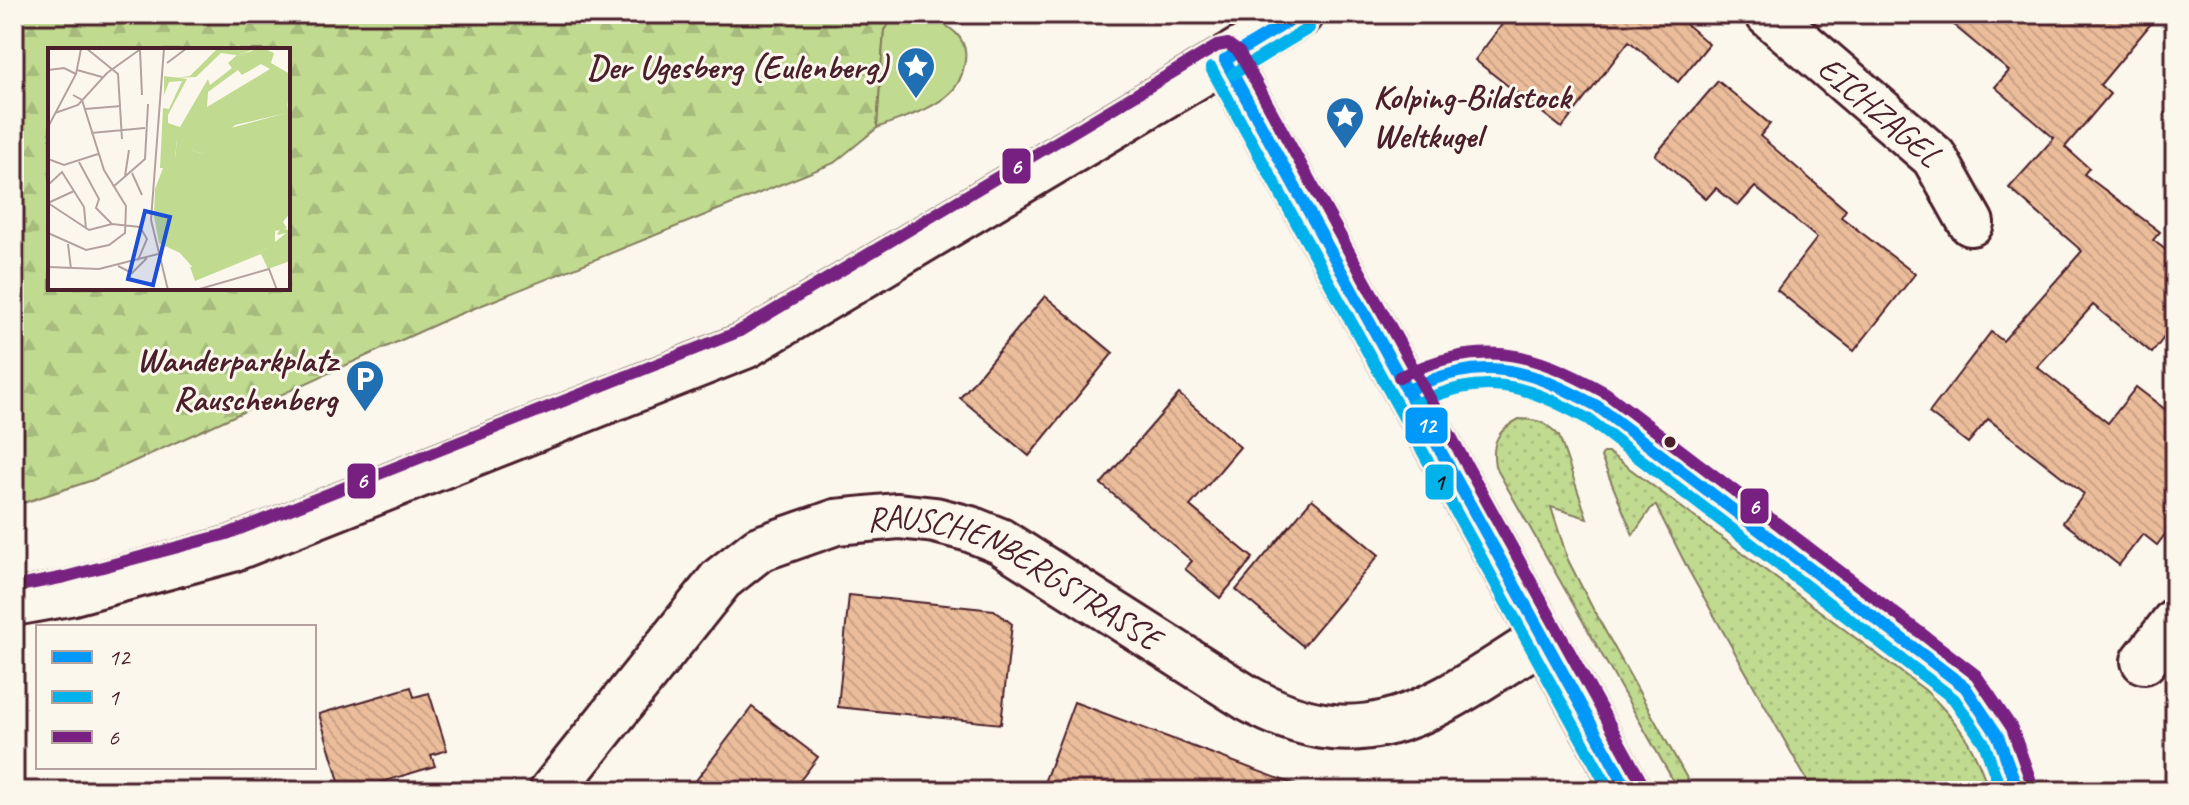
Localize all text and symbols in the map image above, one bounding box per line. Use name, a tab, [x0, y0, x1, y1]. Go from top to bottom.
place label: Der Ugesberg (Eulenberg)	[587, 45, 891, 88]
place icon: Der Ugesberg (Eulenberg)	[895, 45, 937, 100]
street label: EICHZAGEL	[1809, 46, 1951, 176]
inset map	[48, 48, 290, 290]
place label: Kolping-Bildstock Weltkugel	[1373, 75, 1574, 157]
place icon: Kolping-Bildstock Weltkugel	[1324, 95, 1366, 150]
line badge: 6	[1001, 147, 1032, 185]
text: 6	[1011, 153, 1023, 181]
place label: Wanderparkplatz Rauschenberg	[136, 338, 340, 420]
parking icon: Wanderparkplatz Rauschenberg	[344, 358, 386, 413]
line badge: 12	[1404, 406, 1449, 445]
text: 12	[1416, 412, 1438, 440]
unlabelled marker	[1662, 434, 1678, 450]
line badge: 6	[346, 462, 377, 500]
line badge: 1	[1424, 463, 1455, 501]
text: 6	[357, 467, 369, 495]
text: 1	[1434, 469, 1446, 497]
line badge: 6	[1739, 487, 1770, 525]
text: 6	[1749, 493, 1761, 521]
street label: RAUSCHENBERGSTRASSE	[865, 495, 1173, 662]
legend	[36, 625, 316, 769]
text: 12	[108, 642, 132, 672]
text: 1	[108, 682, 120, 712]
text: 6	[108, 722, 120, 752]

